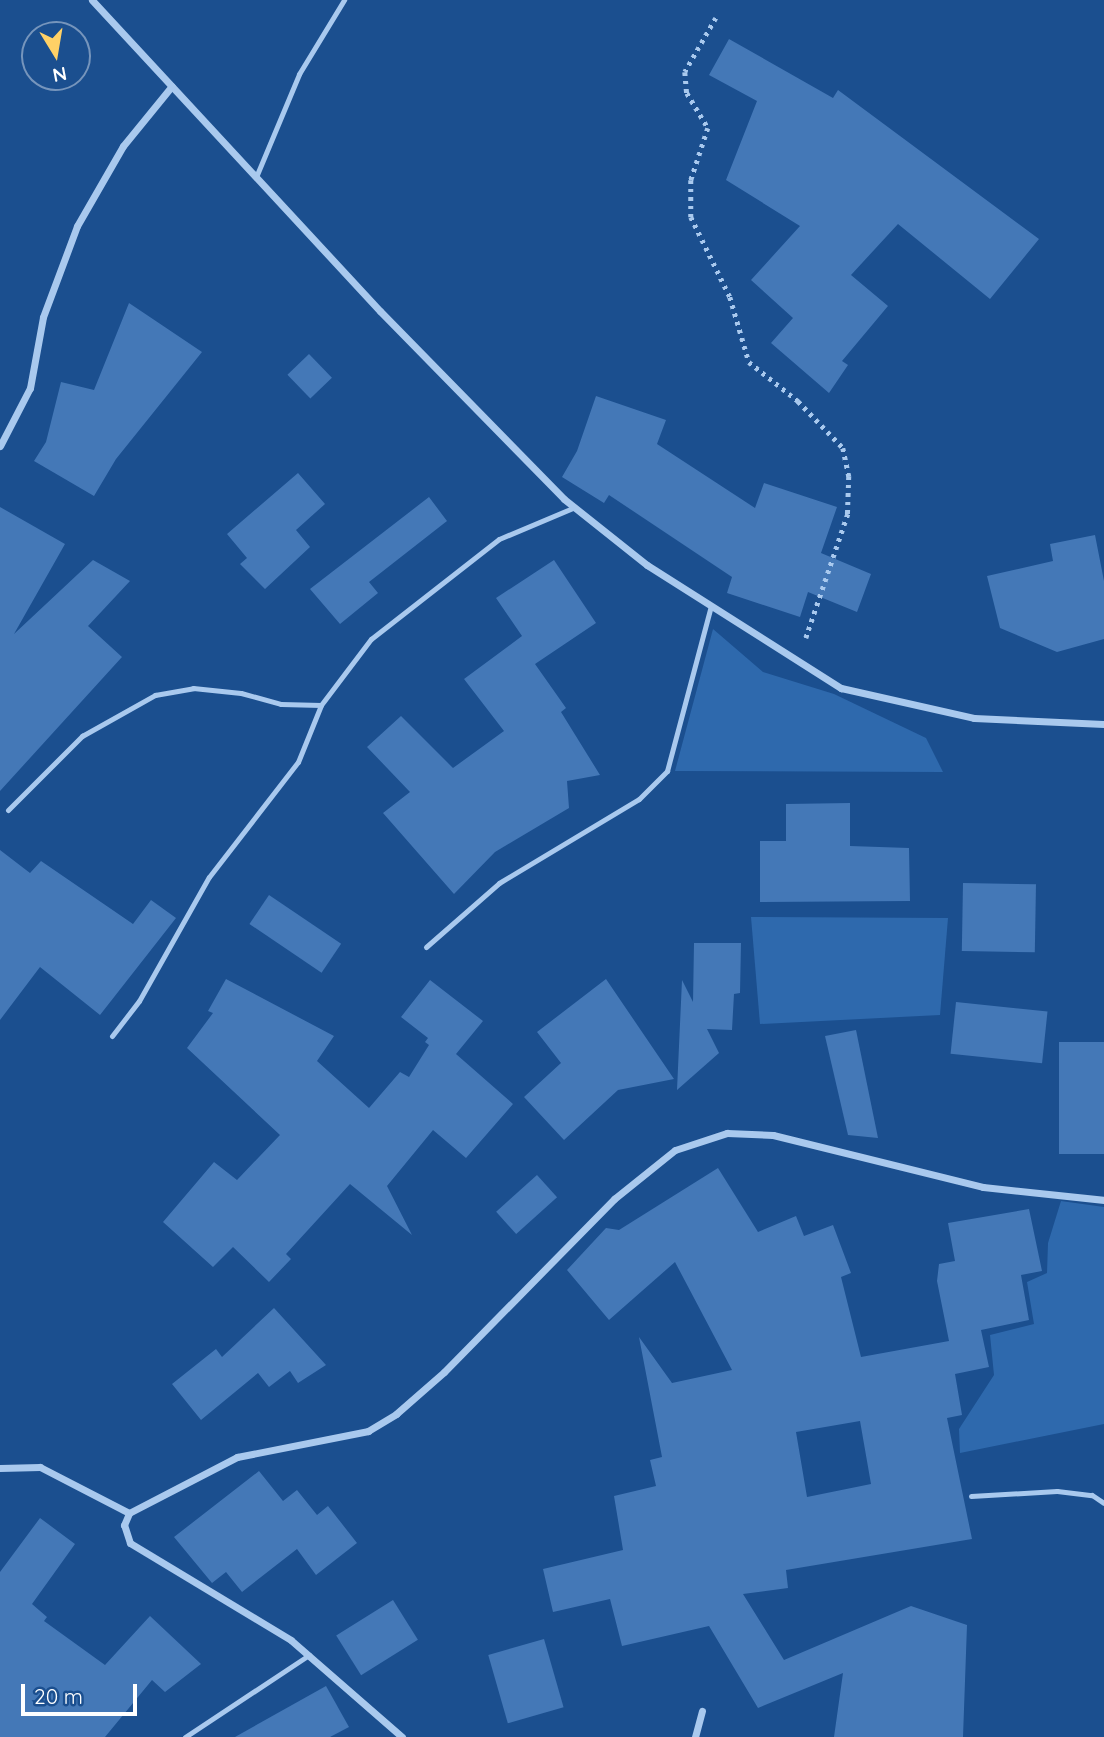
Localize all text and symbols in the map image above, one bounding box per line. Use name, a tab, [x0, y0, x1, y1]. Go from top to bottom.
north arrow	[21, 21, 91, 91]
text: N	[50, 62, 69, 88]
scale bar	[24, 1670, 140, 1714]
text: 20 m	[34, 1683, 83, 1709]

